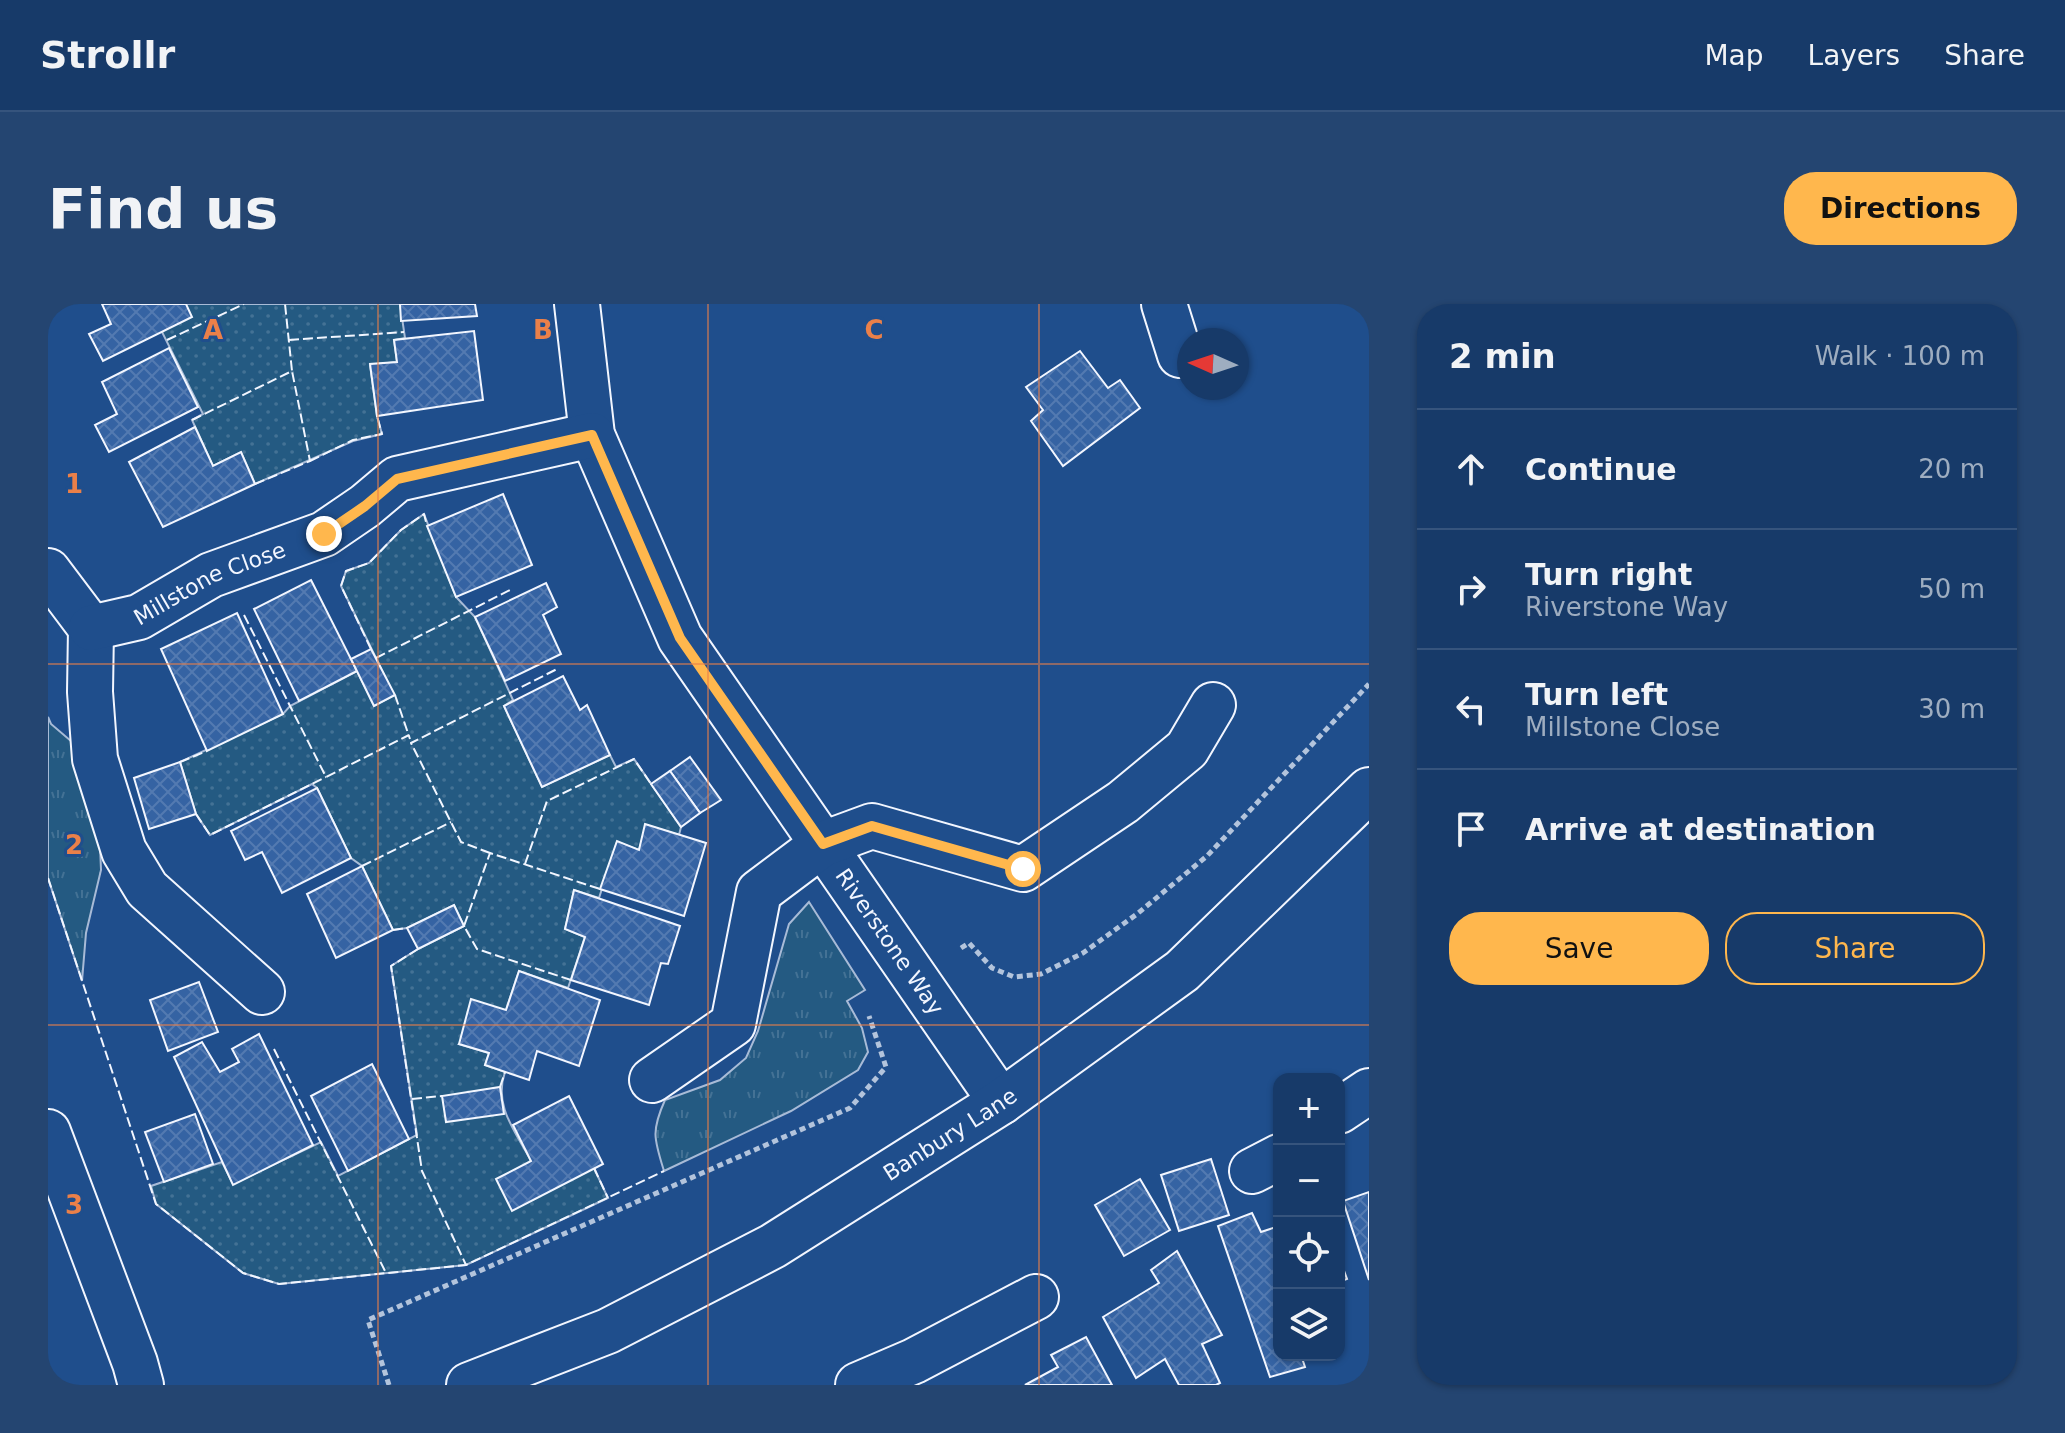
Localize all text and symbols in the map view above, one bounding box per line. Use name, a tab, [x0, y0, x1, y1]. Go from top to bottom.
text: Strollr	[40, 33, 175, 77]
text: Map	[1704, 39, 1764, 72]
text: Layers	[1808, 39, 1900, 72]
text: Share	[1944, 39, 2025, 72]
button: Directions	[1784, 172, 2017, 245]
text: Find us	[48, 176, 278, 241]
text: A	[203, 315, 223, 345]
text: B	[533, 315, 553, 345]
text: C	[864, 315, 884, 345]
north arrow	[1177, 328, 1249, 400]
text: 2 min	[1449, 336, 1556, 376]
text: Walk · 100 m	[1815, 341, 1985, 371]
icon: ahead	[1449, 447, 1493, 491]
text: Continue	[1525, 452, 1677, 487]
text: 20 m	[1918, 454, 1985, 484]
text: 1	[65, 469, 83, 499]
route end	[306, 516, 342, 552]
street label: Millstone Close	[129, 537, 289, 630]
text: Turn right	[1525, 557, 1692, 592]
icon: right	[1449, 567, 1493, 611]
text: 50 m	[1918, 574, 1985, 604]
text: Riverstone Way	[1525, 592, 1728, 622]
text: Turn left	[1525, 677, 1668, 712]
icon: left	[1449, 687, 1493, 731]
text: 30 m	[1918, 694, 1985, 724]
text: Millstone Close	[1525, 712, 1720, 742]
icon: arrive	[1449, 807, 1493, 851]
text: Arrive at destination	[1525, 812, 1876, 847]
text: 2	[65, 830, 83, 860]
route start	[1005, 851, 1041, 887]
street label: Riverstone Way	[831, 864, 949, 1019]
button: Save	[1449, 912, 1709, 985]
button: Share	[1725, 912, 1985, 985]
map controls	[1273, 1073, 1345, 1361]
button: +	[1273, 1073, 1345, 1145]
street label: Banbury Lane	[879, 1082, 1021, 1186]
button: −	[1273, 1145, 1345, 1217]
text: 3	[65, 1190, 83, 1220]
button: locate	[1273, 1217, 1345, 1289]
button: layers	[1273, 1289, 1345, 1361]

